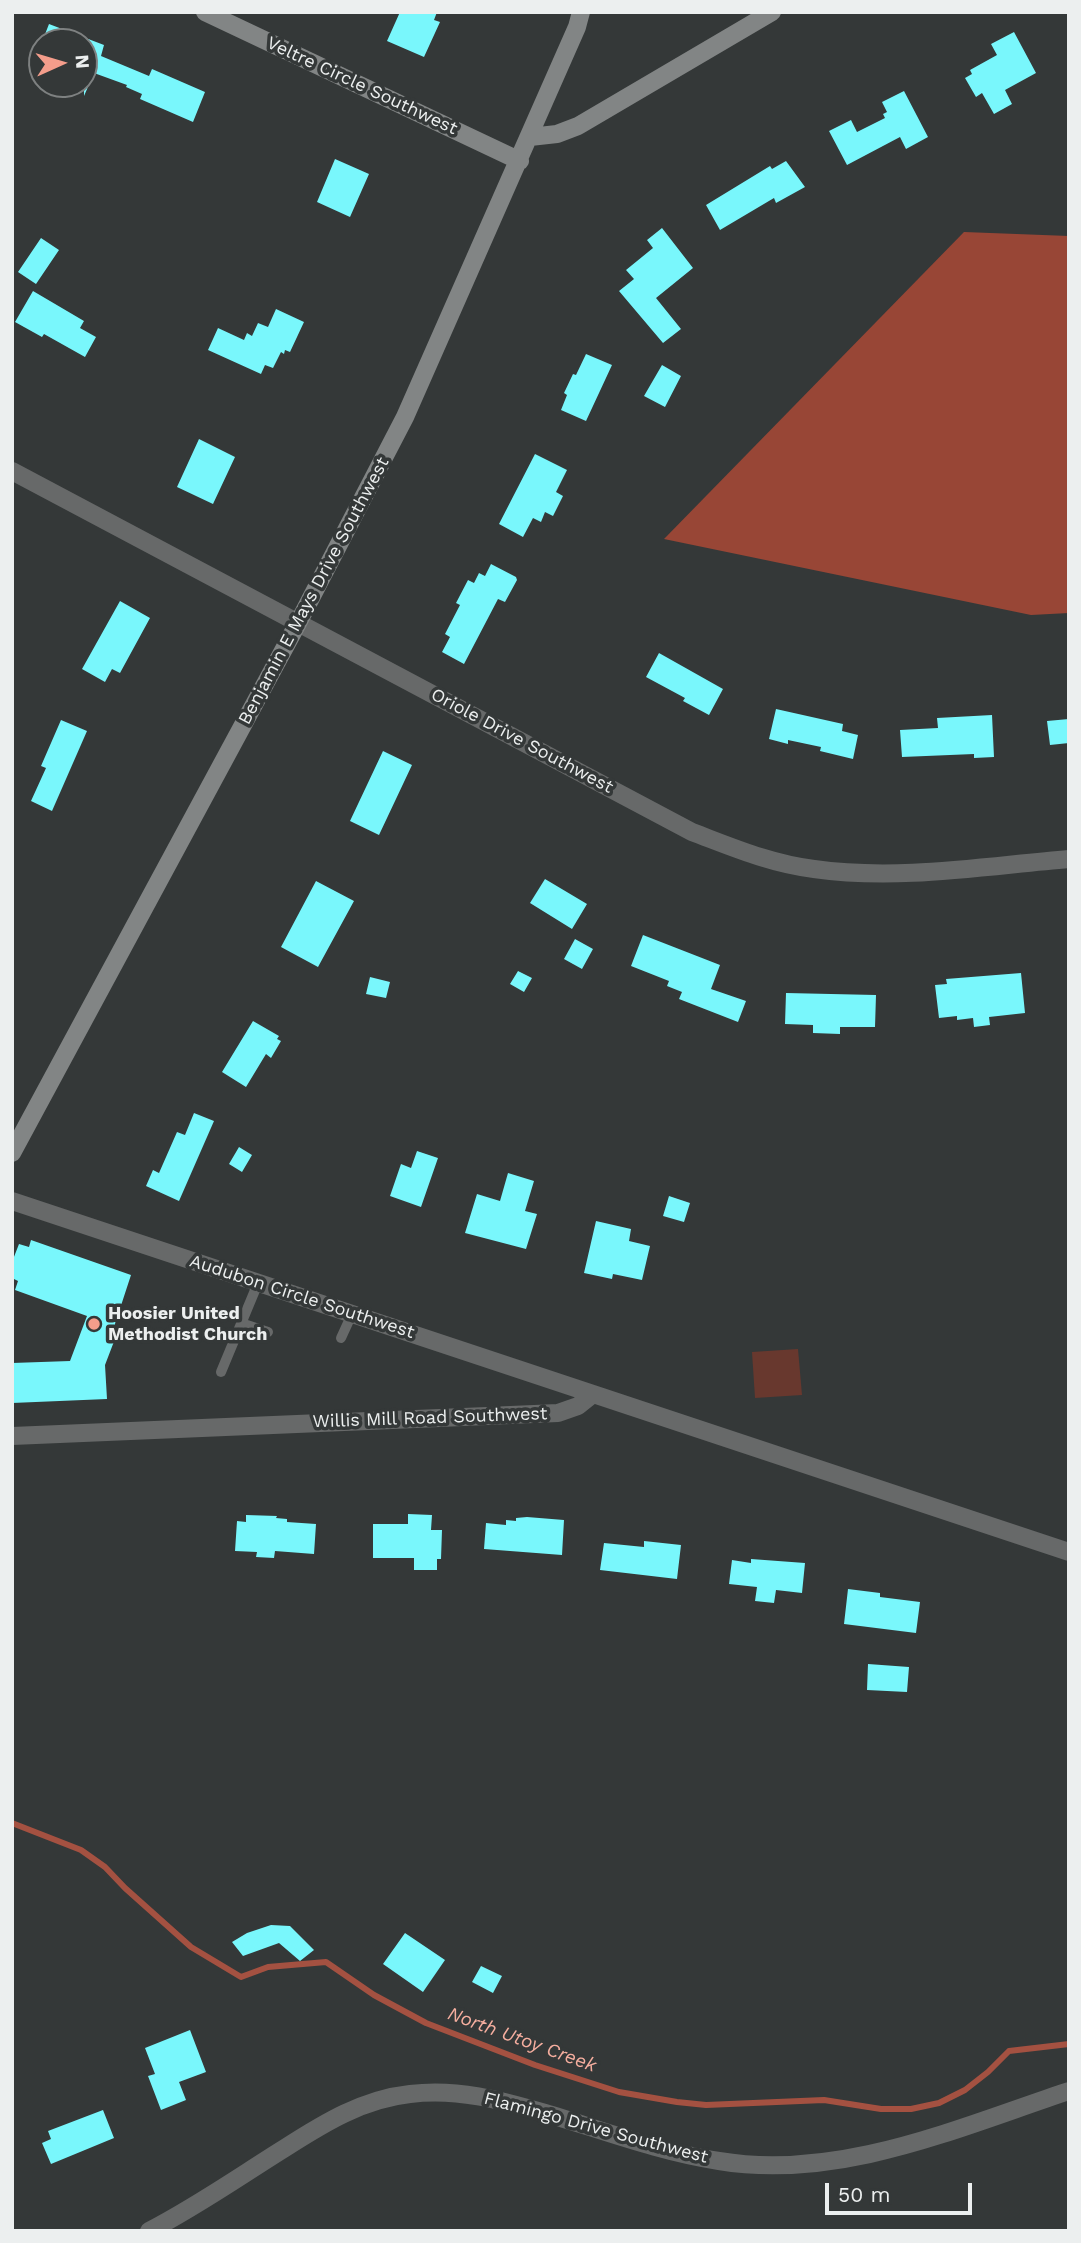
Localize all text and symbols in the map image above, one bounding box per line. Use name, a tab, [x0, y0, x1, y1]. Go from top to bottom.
north arrow	[28, 28, 98, 98]
street label: Veltre Circle Southwest	[263, 32, 461, 140]
text: N	[70, 54, 94, 69]
street label: Benjamin E Mays Drive Southwest	[234, 454, 394, 728]
street label: Oriole Drive Southwest	[427, 684, 617, 798]
street label: Audubon Circle Southwest	[187, 1250, 417, 1344]
place label: Hoosier United Methodist Church	[108, 1303, 267, 1346]
marker: Hoosier United Methodist Church	[86, 1316, 102, 1332]
street label: Willis Mill Road Southwest	[312, 1403, 548, 1433]
water label: North Utoy Creek	[445, 2003, 599, 2077]
street label: Flamingo Drive Southwest	[481, 2088, 711, 2168]
scale bar	[829, 2170, 976, 2214]
text: 50 m	[838, 2182, 890, 2207]

